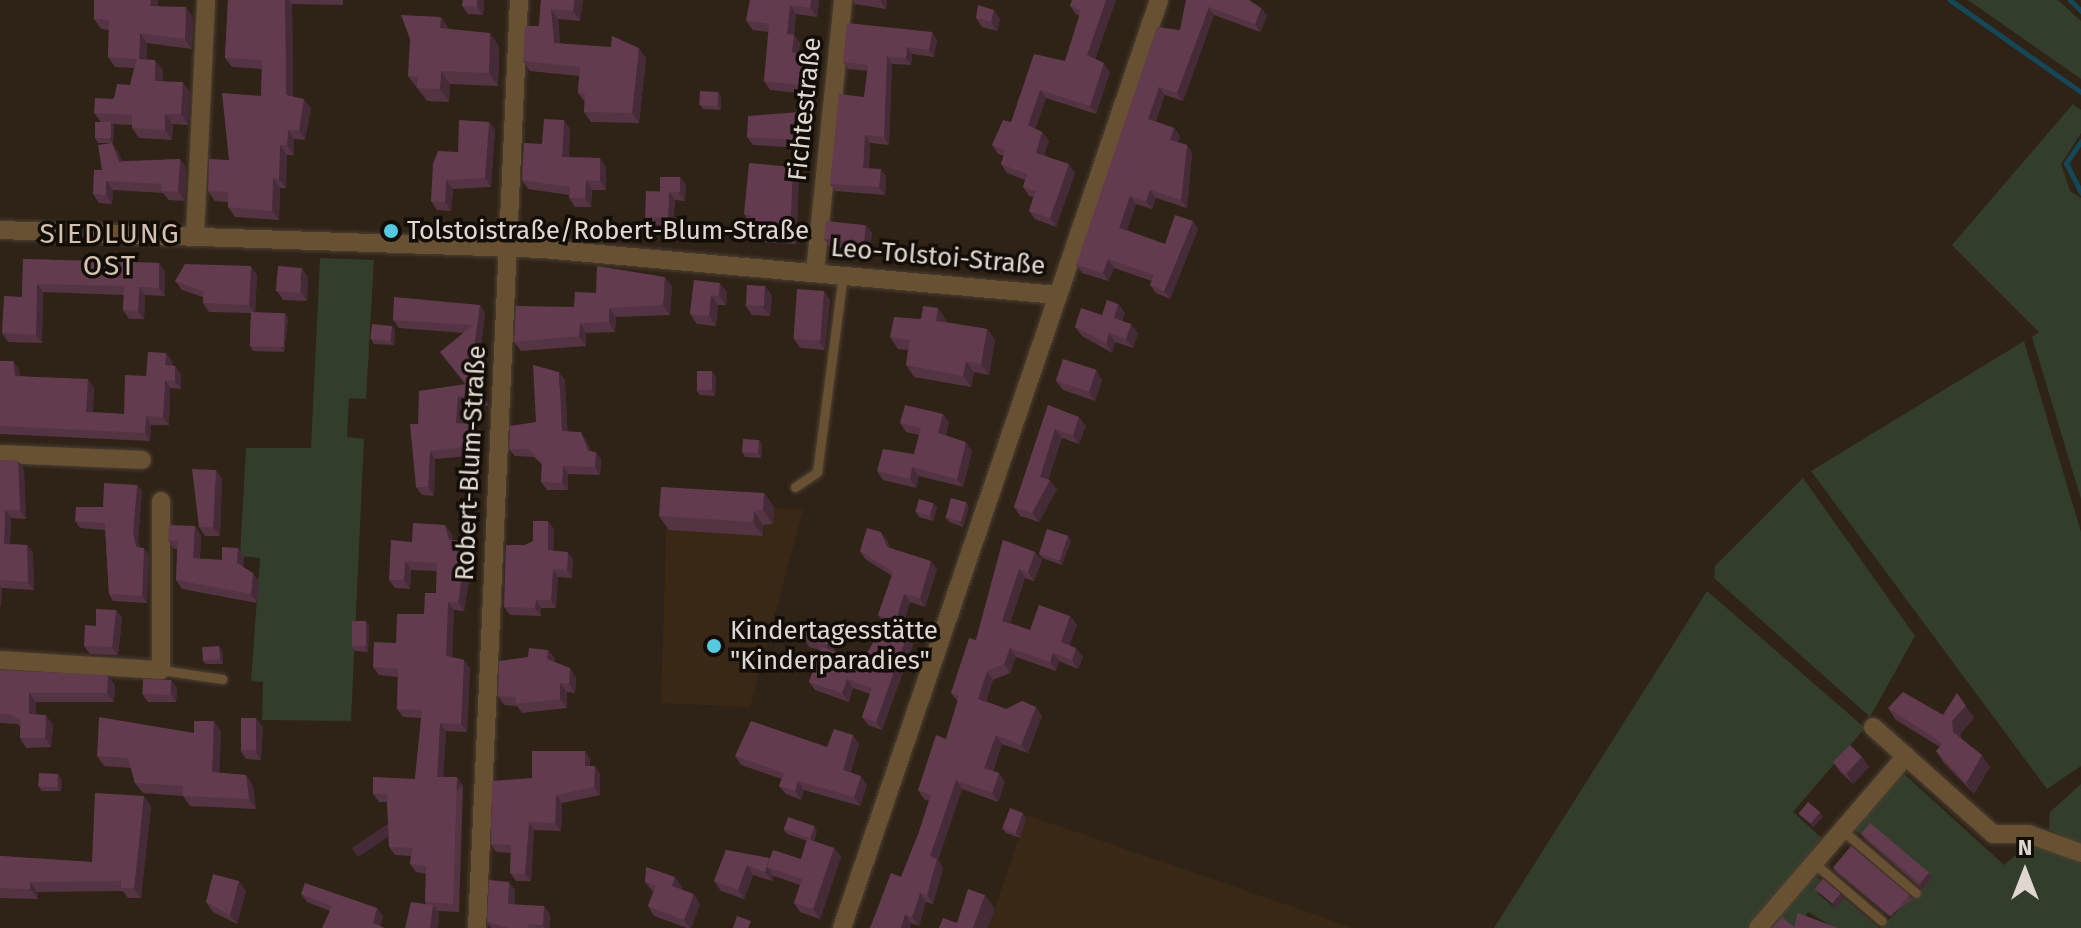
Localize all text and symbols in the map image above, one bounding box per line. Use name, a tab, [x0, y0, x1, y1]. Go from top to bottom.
street label: Fichtestraße	[782, 36, 828, 182]
place label: Tolstoistraße/Robert-Blum-Straße	[407, 215, 809, 247]
district label: SIEDLUNG OST	[39, 217, 181, 283]
marker: Tolstoistraße/Robert-Blum-Straße	[382, 222, 400, 240]
street label: Leo-Tolstoi-Straße	[829, 232, 1047, 282]
street label: Robert-Blum-Straße	[449, 345, 493, 581]
place label: Kindertagesstätte "Kinderparadies"	[730, 615, 938, 676]
marker: Kindertagesstätte "Kinderparadies"	[705, 637, 723, 655]
north arrow	[1985, 832, 2065, 912]
text: N	[2018, 834, 2032, 861]

